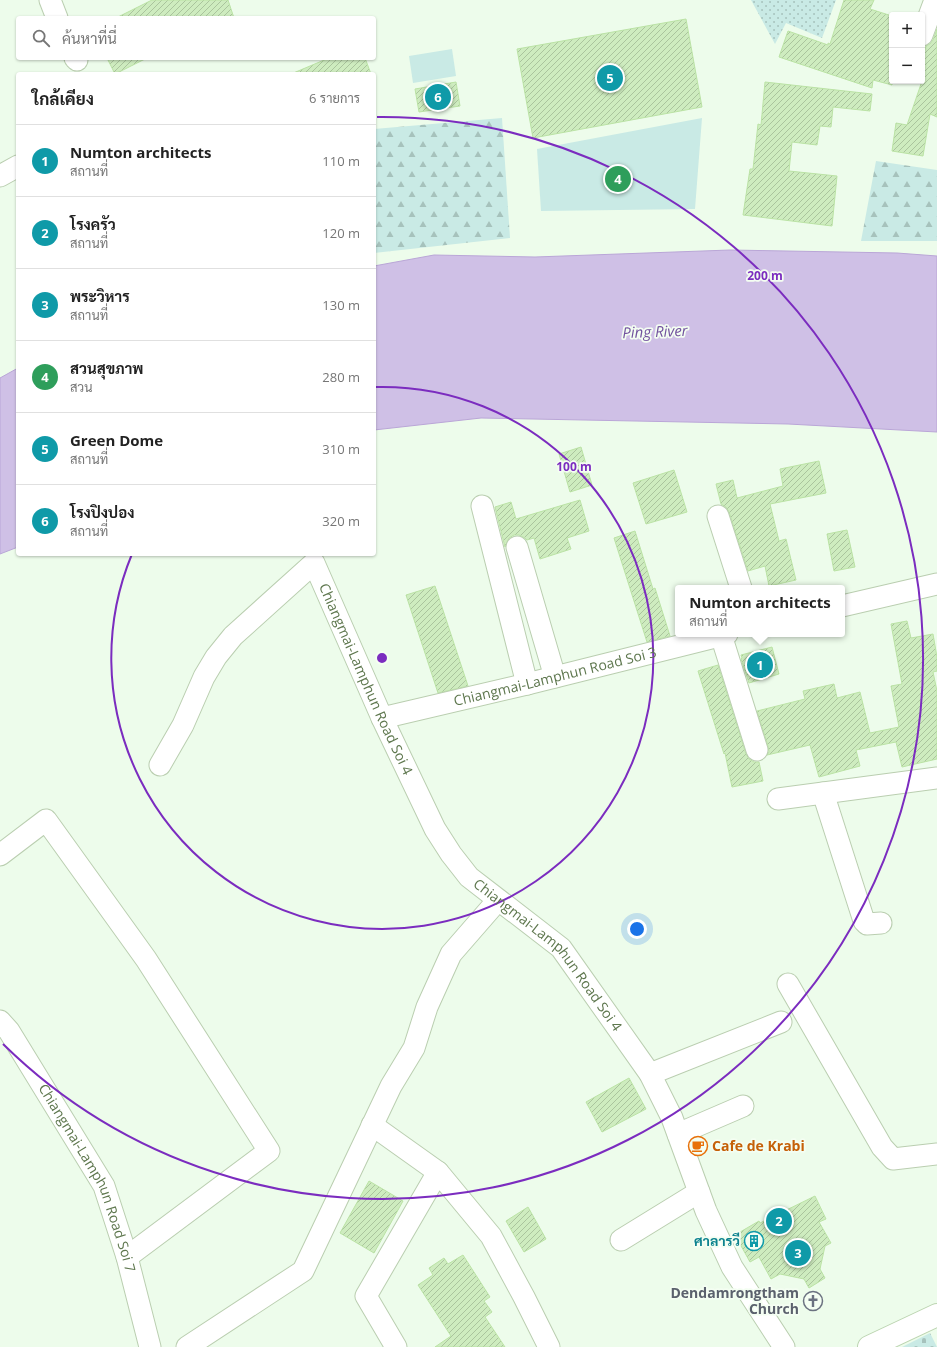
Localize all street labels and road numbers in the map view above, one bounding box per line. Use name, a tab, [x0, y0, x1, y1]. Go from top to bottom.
street label: Chiangmai-Lamphun Road Soi 4	[315, 580, 418, 778]
street label: Chiangmai-Lamphun Road Soi 3	[452, 642, 658, 710]
street label: Chiangmai-Lamphun Road Soi 4	[470, 874, 627, 1035]
street label: Chiangmai-Lamphun Road Soi 7	[34, 1080, 140, 1274]

